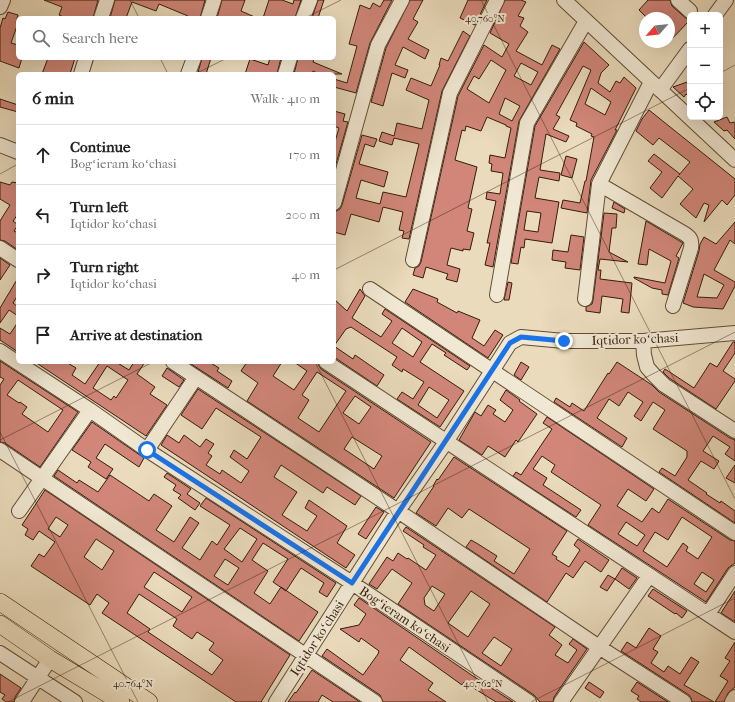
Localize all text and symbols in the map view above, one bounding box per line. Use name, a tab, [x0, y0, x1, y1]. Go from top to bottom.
north arrow	[639, 12, 675, 48]
map controls	[687, 12, 723, 120]
button: +	[687, 12, 723, 48]
text: 40.760°N	[465, 13, 505, 25]
search box	[16, 16, 336, 60]
icon: search	[30, 27, 52, 49]
text: Search here	[62, 29, 138, 47]
button: −	[687, 48, 723, 84]
button: locate	[687, 84, 723, 120]
text: 6 min	[32, 88, 74, 108]
text: Walk · 410 m	[251, 91, 320, 106]
text: Continue	[70, 138, 130, 156]
icon: ahead	[32, 144, 54, 166]
text: 170 m	[288, 147, 320, 162]
text: Bogʻieram koʻchasi	[70, 156, 177, 171]
text: Turn left	[70, 198, 128, 216]
icon: left	[32, 204, 54, 226]
text: 200 m	[285, 207, 320, 222]
text: Iqtidor koʻchasi	[70, 216, 157, 231]
text: Turn right	[70, 258, 139, 276]
icon: right	[32, 264, 54, 286]
text: 40 m	[292, 267, 320, 282]
text: Iqtidor koʻchasi	[70, 276, 157, 291]
icon: arrive	[32, 324, 54, 346]
text: Arrive at destination	[70, 326, 202, 344]
street label: Iqtidor koʻchasi	[591, 330, 679, 348]
route end	[555, 332, 573, 350]
route start	[138, 441, 156, 459]
street label: Bogʻieram koʻchasi	[357, 583, 454, 655]
street label: Iqtidor koʻchasi	[287, 597, 347, 679]
text: 40.764°N	[113, 678, 153, 690]
text: 40.762°N	[463, 678, 503, 690]

